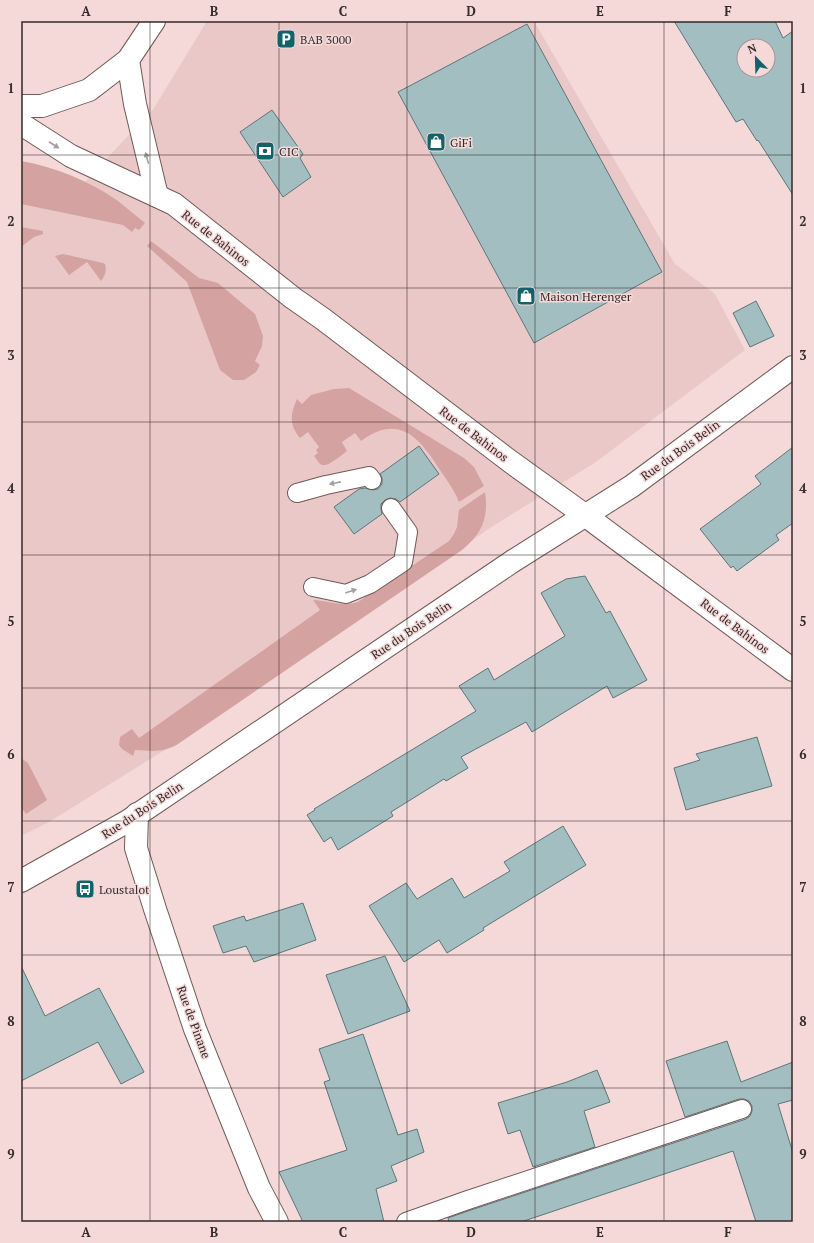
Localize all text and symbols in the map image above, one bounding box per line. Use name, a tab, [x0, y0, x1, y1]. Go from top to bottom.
text: A	[81, 2, 91, 20]
text: B	[210, 2, 218, 20]
text: C	[339, 2, 347, 20]
text: D	[466, 2, 476, 20]
text: E	[596, 2, 604, 20]
text: F	[724, 2, 732, 20]
parking icon: BAB 3000	[275, 28, 297, 50]
place label: BAB 3000	[300, 32, 351, 47]
north arrow	[736, 38, 776, 78]
text: N	[746, 40, 759, 57]
text: 1	[7, 79, 15, 97]
text: 1	[799, 79, 807, 97]
shop icon: GiFi	[425, 131, 447, 153]
place label: GiFi	[450, 135, 472, 150]
bank icon: CIC	[254, 140, 276, 162]
one-way arrow	[49, 141, 59, 149]
place label: CIC	[279, 144, 299, 159]
one-way arrow	[144, 152, 150, 164]
street label: Rue de Bahinos	[179, 207, 253, 269]
text: 2	[7, 212, 15, 230]
text: 2	[799, 212, 807, 230]
shop icon: Maison Herenger	[515, 285, 537, 307]
place label: Maison Herenger	[540, 289, 632, 304]
text: 3	[7, 346, 15, 364]
text: 3	[799, 346, 807, 364]
street label: Rue de Bahinos	[437, 403, 511, 465]
street label: Rue du Bois Belin	[638, 416, 722, 484]
text: 4	[7, 479, 15, 497]
text: 4	[799, 479, 807, 497]
one-way arrow	[329, 481, 341, 487]
one-way arrow	[345, 588, 357, 594]
street label: Rue de Bahinos	[698, 595, 772, 657]
street label: Rue du Bois Belin	[368, 598, 454, 662]
text: 5	[7, 612, 15, 630]
text: 5	[799, 612, 807, 630]
text: 6	[7, 745, 15, 763]
text: 6	[799, 745, 807, 763]
street label: Rue du Bois Belin	[99, 778, 185, 842]
text: 7	[7, 878, 15, 896]
bus stop icon: Loustalot	[74, 878, 96, 900]
text: 7	[799, 878, 807, 896]
place label: Loustalot	[99, 882, 150, 897]
street label: Rue de Pinane	[174, 984, 214, 1060]
text: 8	[7, 1012, 15, 1030]
text: 8	[799, 1012, 807, 1030]
text: 9	[7, 1145, 15, 1163]
text: 9	[799, 1145, 807, 1163]
text: A	[81, 1223, 91, 1241]
text: B	[210, 1223, 218, 1241]
text: C	[339, 1223, 347, 1241]
text: D	[466, 1223, 476, 1241]
text: E	[596, 1223, 604, 1241]
text: F	[724, 1223, 732, 1241]

